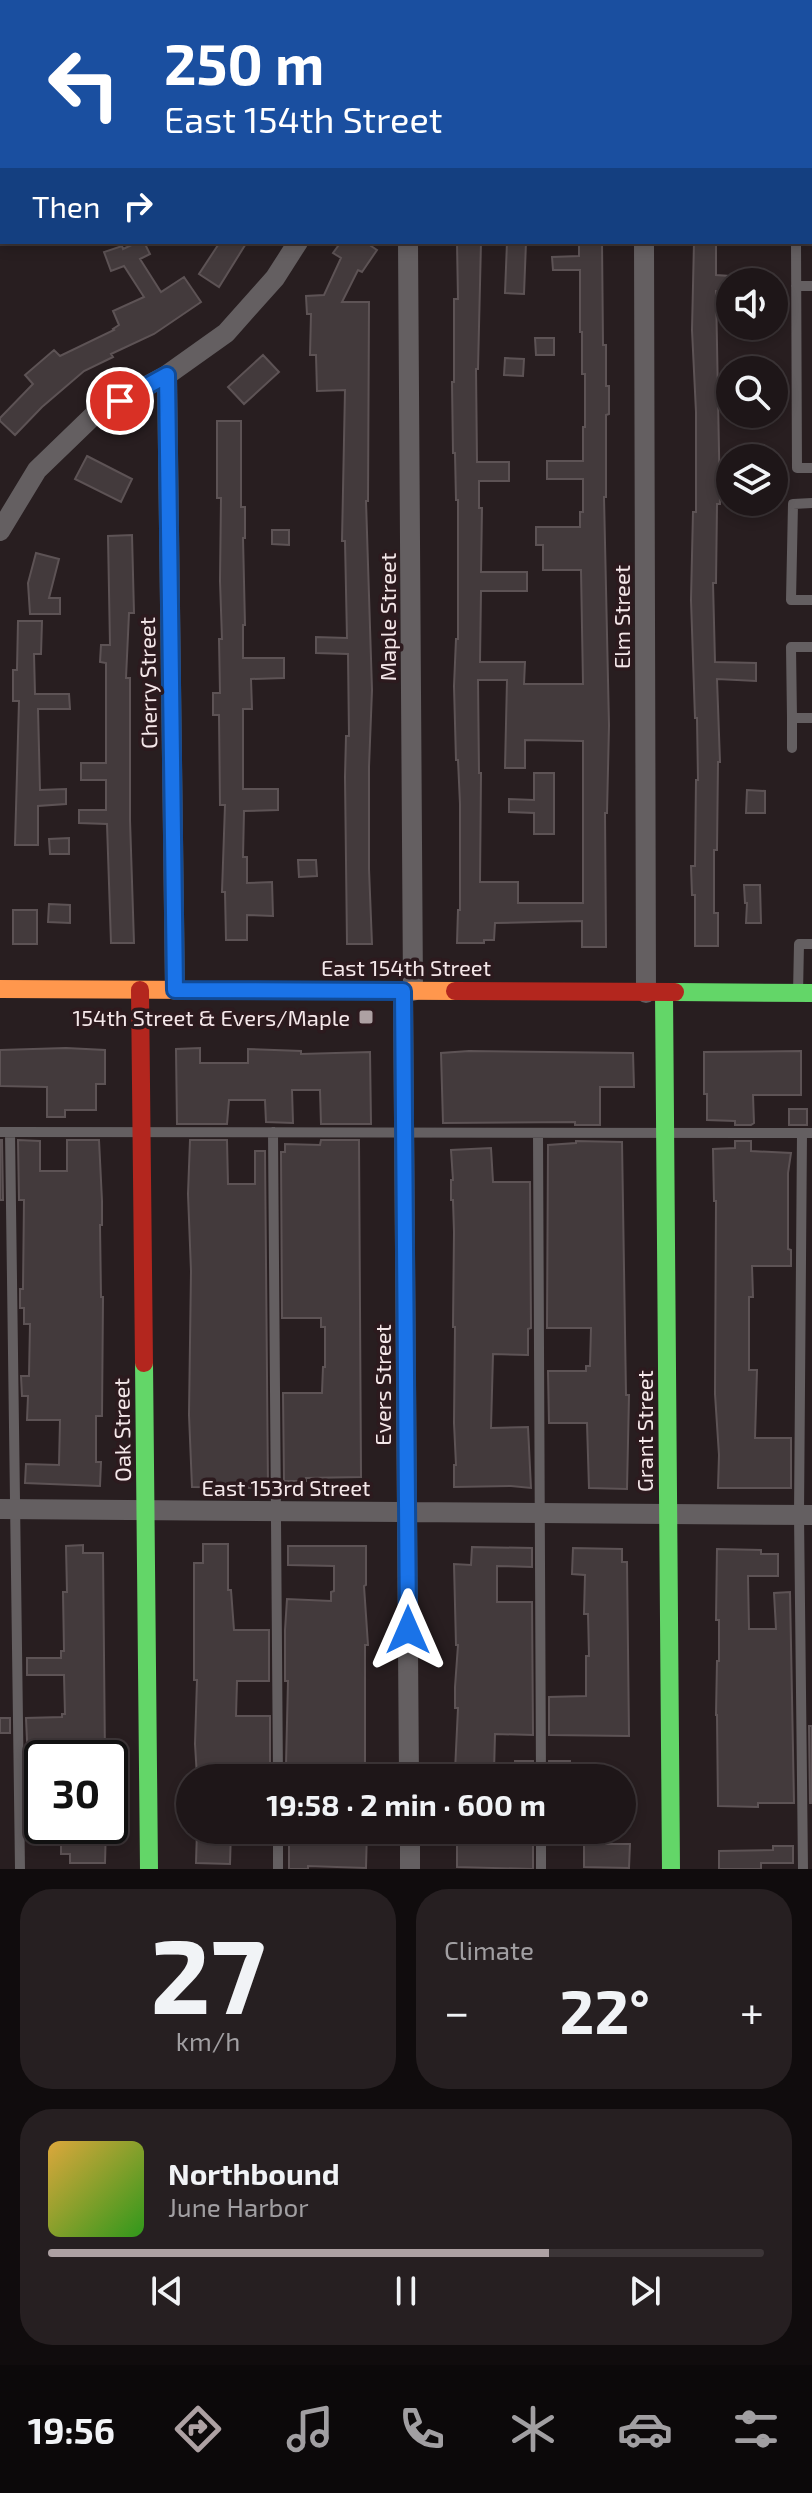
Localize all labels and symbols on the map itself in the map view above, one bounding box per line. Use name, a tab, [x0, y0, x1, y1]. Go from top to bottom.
pin	[86, 367, 154, 435]
street label: Maple Street	[374, 553, 400, 681]
street label: Elm Street	[608, 565, 634, 669]
street label: Cherry Street	[133, 617, 161, 749]
street label: East 154th Street	[321, 954, 491, 980]
place label: 154th Street & Evers/Maple	[72, 1004, 350, 1030]
marker: 154th Street & Evers/Maple	[357, 1008, 375, 1026]
street label: Evers Street	[369, 1324, 395, 1446]
street label: Grant Street	[631, 1370, 657, 1492]
street label: Oak Street	[107, 1378, 135, 1482]
street label: East 153rd Street	[202, 1474, 370, 1500]
position arrow	[366, 1588, 450, 1672]
speed limit sign: 30	[24, 1740, 128, 1844]

